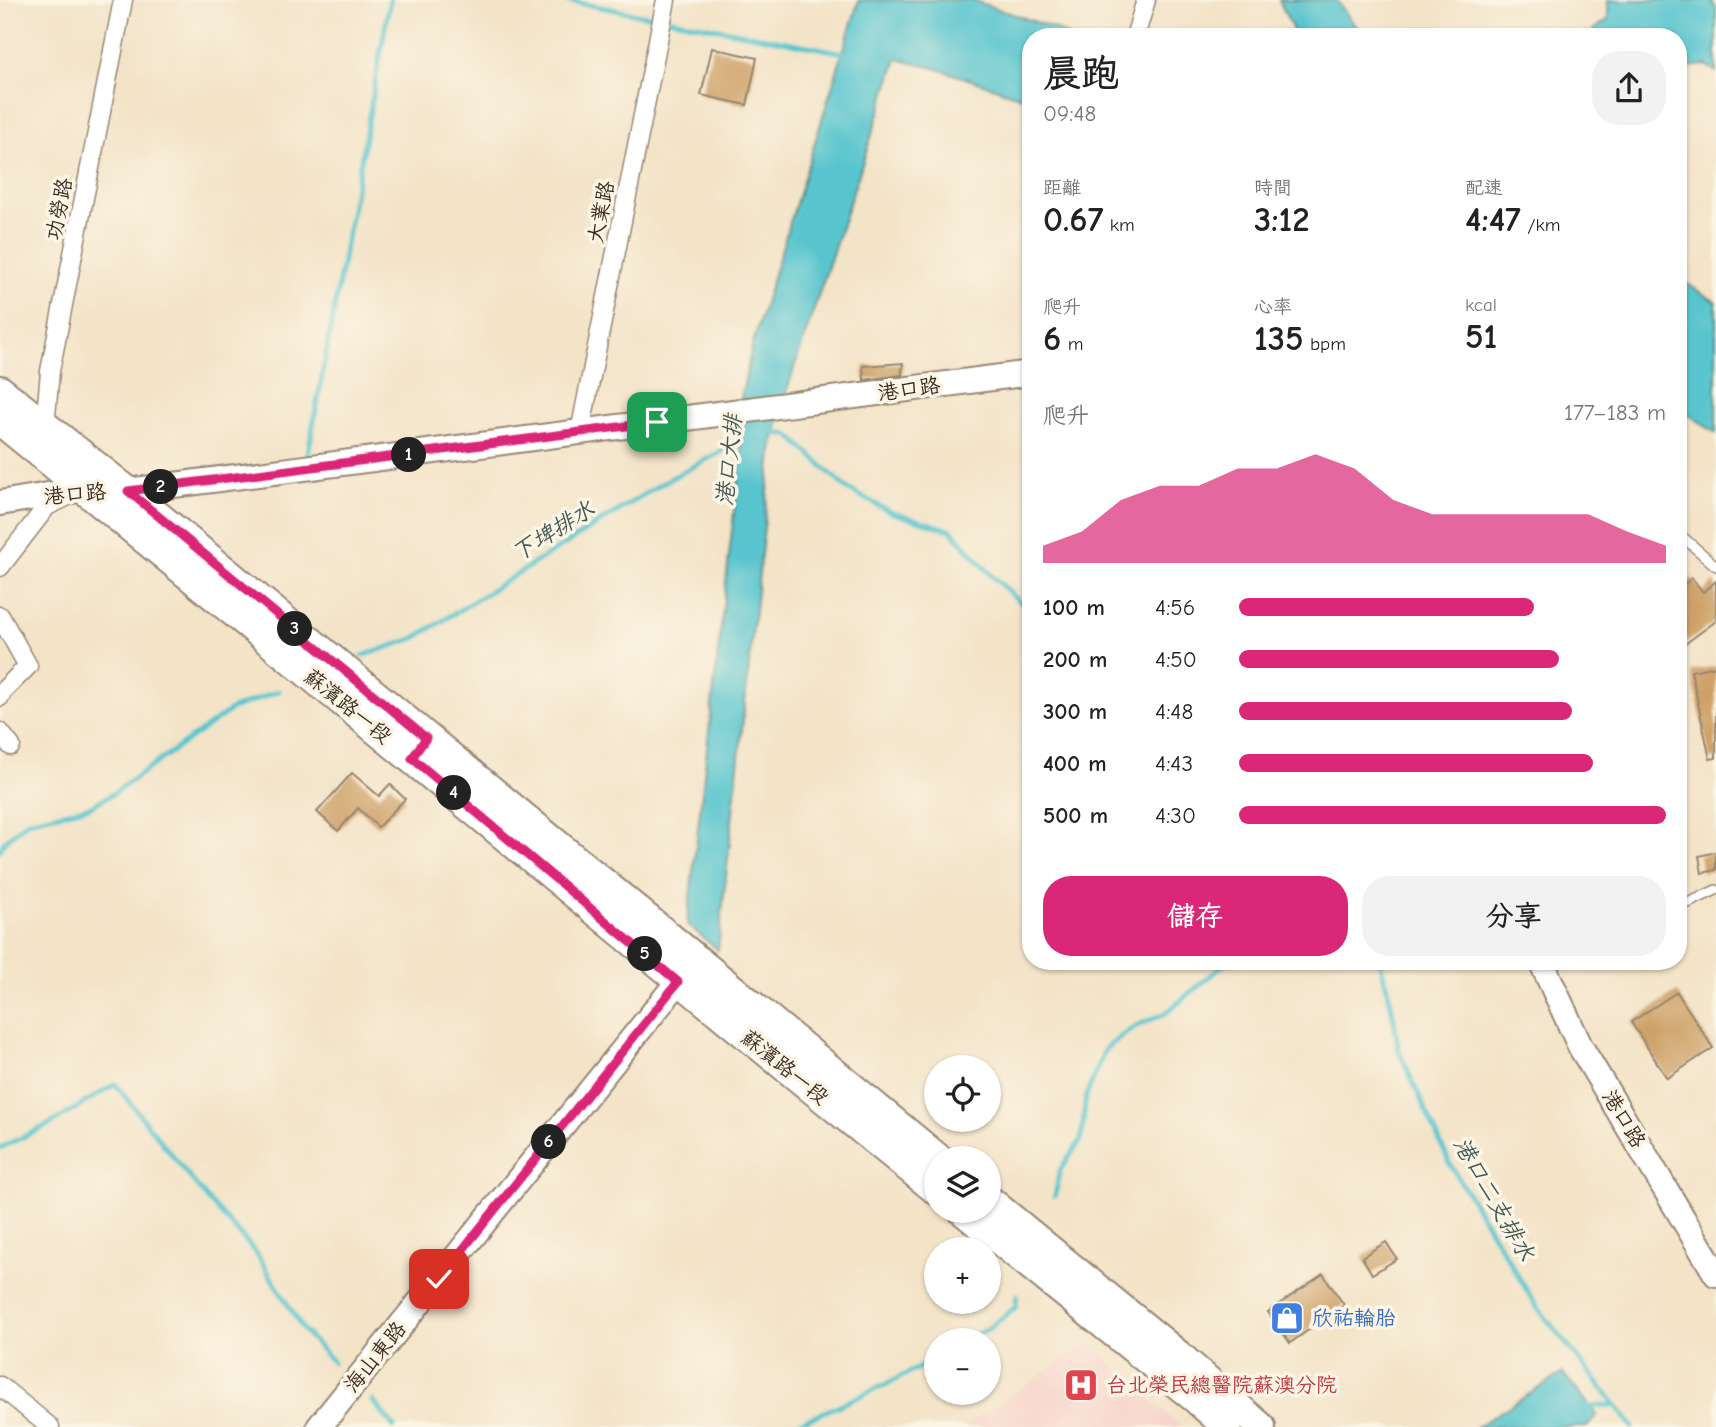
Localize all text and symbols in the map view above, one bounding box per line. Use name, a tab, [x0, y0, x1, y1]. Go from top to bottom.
button: share	[1592, 51, 1666, 125]
text: 晨跑	[1043, 52, 1119, 96]
text: 09:48	[1043, 100, 1096, 127]
street label: 功勞路	[41, 176, 77, 242]
text: 距離	[1043, 177, 1081, 199]
text: 時間	[1254, 177, 1292, 199]
text: 配速	[1465, 177, 1503, 199]
street label: 大業路	[583, 179, 619, 245]
text: 0.67	[1043, 199, 1103, 240]
text: 3:12	[1254, 199, 1310, 240]
text: 4:47	[1465, 199, 1521, 240]
text: km	[1103, 214, 1135, 236]
text: /km	[1521, 214, 1560, 236]
text: kcal	[1465, 294, 1497, 316]
text: 爬升	[1043, 296, 1081, 318]
text: 心率	[1254, 296, 1292, 318]
text: 51	[1465, 316, 1497, 357]
text: 6	[1043, 318, 1061, 359]
text: 135	[1254, 318, 1304, 359]
text: m	[1061, 333, 1083, 355]
text: bpm	[1304, 333, 1346, 355]
street label: 港口路	[876, 373, 942, 405]
pin	[627, 392, 687, 452]
text: 177–183 m	[1564, 399, 1666, 426]
text: 爬升	[1043, 402, 1089, 429]
icon: arrive	[638, 403, 676, 441]
water label: 港口大排	[711, 411, 747, 507]
pin: 1	[392, 438, 426, 472]
text: 1	[405, 443, 412, 465]
pin: 2	[144, 470, 178, 504]
text: 2	[156, 475, 165, 497]
street label: 港口路	[43, 479, 107, 509]
water label: 下埤排水	[507, 495, 600, 567]
text: 100 m	[1043, 594, 1105, 621]
text: 4:56	[1155, 594, 1195, 621]
pin: 3	[278, 612, 312, 646]
text: 3	[290, 617, 299, 639]
text: 200 m	[1043, 646, 1107, 673]
text: 4:50	[1155, 646, 1197, 673]
street label: 蘇濱路一段	[300, 664, 396, 748]
text: 300 m	[1043, 698, 1107, 725]
text: 4:48	[1155, 698, 1193, 725]
text: 400 m	[1043, 750, 1107, 777]
text: 4:43	[1155, 750, 1193, 777]
pin: 4	[436, 776, 472, 810]
text: 4	[449, 781, 458, 803]
text: 500 m	[1043, 802, 1108, 829]
text: 4:30	[1155, 802, 1196, 829]
button: 儲存	[1043, 876, 1348, 956]
button: 分享	[1362, 876, 1666, 956]
pin: 5	[628, 936, 662, 972]
text: 5	[639, 942, 650, 964]
street label: 蘇濱路一段	[737, 1025, 833, 1109]
map controls	[924, 1055, 1001, 1405]
button: locate	[924, 1055, 1001, 1132]
street label: 港口路	[1597, 1086, 1651, 1152]
pin: 6	[532, 1124, 566, 1160]
text: 6	[544, 1130, 553, 1152]
water label: 港口二支排水	[1448, 1132, 1541, 1266]
button: layers	[924, 1146, 1001, 1223]
button: +	[924, 1237, 1001, 1314]
pin	[409, 1249, 469, 1309]
icon: check	[420, 1260, 458, 1298]
shop icon: 欣祐輪胎	[1268, 1299, 1306, 1337]
place label: 欣祐輪胎	[1312, 1306, 1396, 1330]
street label: 海山東路	[339, 1317, 411, 1397]
button: −	[924, 1328, 1001, 1405]
hospital icon: 台北榮民總醫院蘇澳分院	[1062, 1366, 1100, 1404]
place label: 台北榮民總醫院蘇澳分院	[1106, 1373, 1337, 1397]

